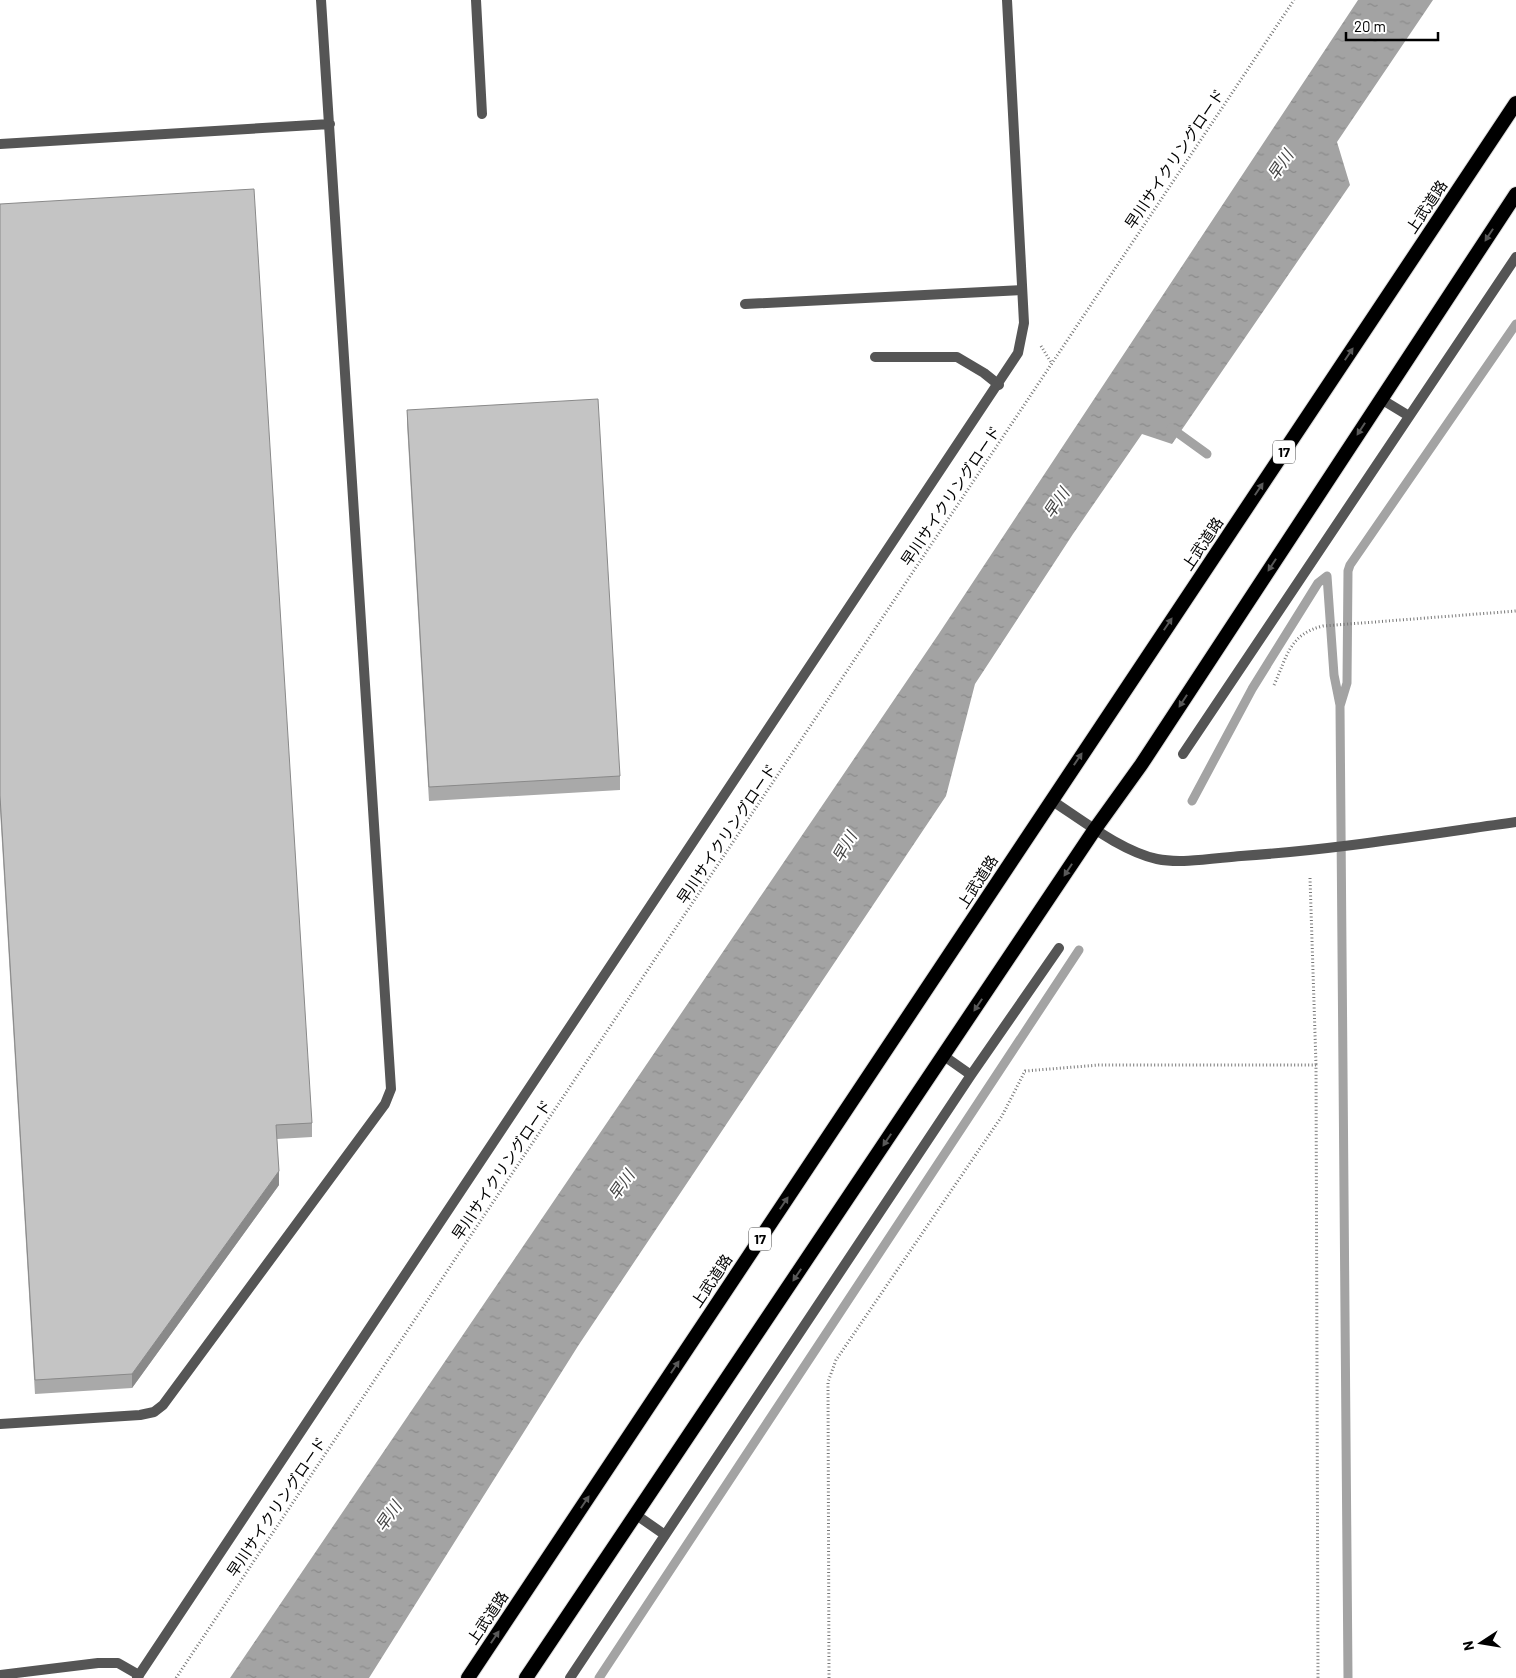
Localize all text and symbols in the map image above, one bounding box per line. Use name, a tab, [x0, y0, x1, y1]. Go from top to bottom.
scale bar	[1346, 10, 1438, 42]
text: 20 m	[1354, 17, 1386, 35]
street label: 早川サイクリングロード	[1121, 85, 1228, 232]
water label: 早川	[1263, 144, 1298, 183]
street label: 上武道路	[1402, 177, 1450, 236]
one-way arrow	[1484, 228, 1494, 241]
one-way arrow	[1344, 348, 1354, 361]
street label: 早川サイクリングロード	[897, 422, 1004, 569]
one-way arrow	[1357, 422, 1366, 436]
road number: 17	[1273, 441, 1295, 464]
water label: 早川	[1039, 482, 1074, 521]
one-way arrow	[1254, 483, 1264, 496]
street label: 上武道路	[1178, 514, 1226, 573]
one-way arrow	[1267, 558, 1277, 571]
one-way arrow	[1164, 618, 1173, 631]
one-way arrow	[1178, 694, 1188, 707]
one-way arrow	[1073, 753, 1083, 766]
street label: 早川サイクリングロード	[673, 760, 780, 907]
water label: 早川	[827, 826, 861, 865]
street label: 上武道路	[953, 851, 1001, 912]
one-way arrow	[1064, 863, 1073, 876]
one-way arrow	[973, 998, 983, 1012]
street label: 早川サイクリングロード	[448, 1096, 555, 1243]
one-way arrow	[883, 1133, 892, 1146]
water label: 早川	[604, 1165, 639, 1203]
one-way arrow	[779, 1196, 789, 1209]
road number: 17	[749, 1228, 771, 1250]
street label: 上武道路	[687, 1251, 735, 1310]
one-way arrow	[792, 1268, 802, 1281]
one-way arrow	[670, 1360, 680, 1374]
street label: 早川サイクリングロード	[223, 1433, 330, 1580]
one-way arrow	[580, 1495, 590, 1509]
water label: 早川	[371, 1496, 406, 1534]
street label: 上武道路	[463, 1588, 511, 1647]
north arrow	[1456, 1618, 1506, 1668]
one-way arrow	[490, 1631, 499, 1644]
text: N	[1459, 1639, 1477, 1652]

